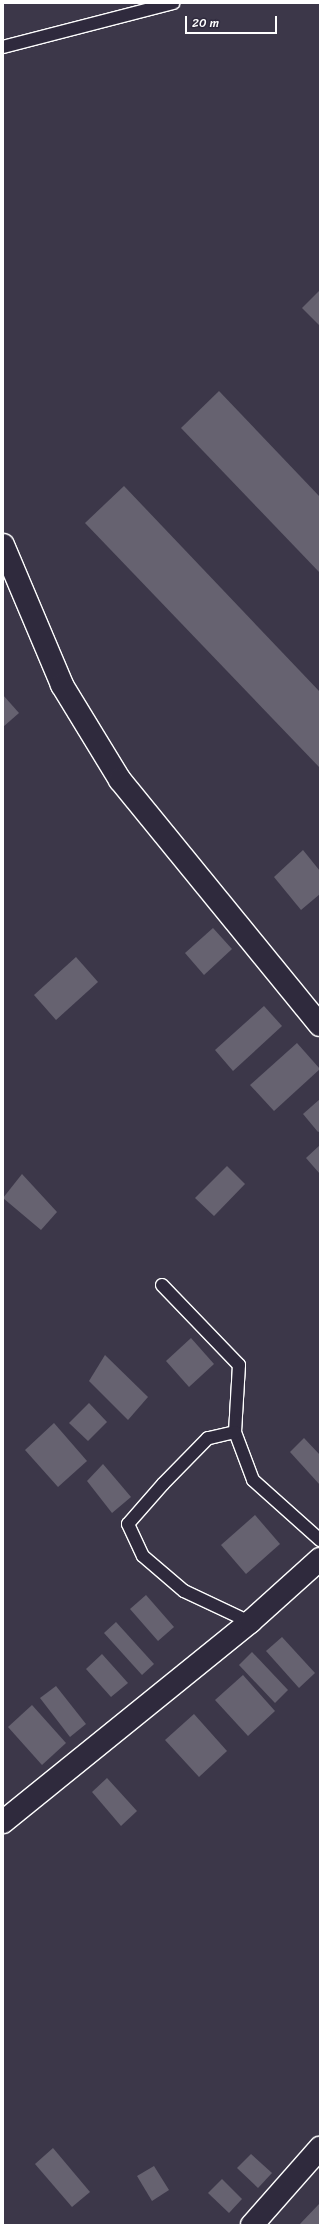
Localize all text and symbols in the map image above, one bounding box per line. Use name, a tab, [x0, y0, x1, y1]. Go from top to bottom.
scale bar	[187, 8, 279, 34]
text: 20 m	[192, 12, 219, 34]

